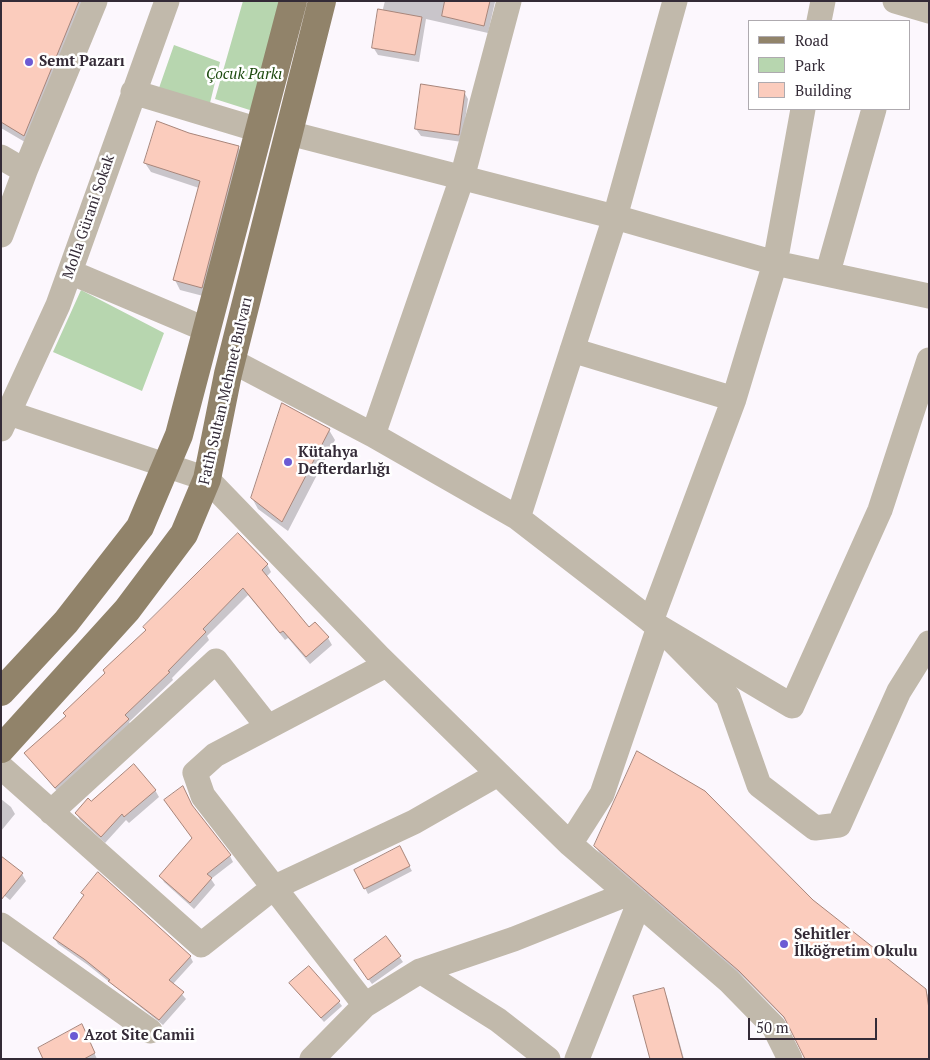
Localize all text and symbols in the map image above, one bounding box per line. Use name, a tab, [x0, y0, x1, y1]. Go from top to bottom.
legend	[748, 20, 910, 110]
text: Road	[795, 30, 828, 50]
place label: Semt Pazarı	[39, 53, 125, 71]
text: Park	[795, 55, 825, 75]
marker: Semt Pazarı	[23, 56, 35, 68]
park label: Çocuk Parkı	[206, 66, 282, 84]
text: Building	[795, 80, 852, 100]
street label: Molla Gürani Sokak	[59, 152, 119, 282]
street label: Fatih Sultan Mehmet Bulvarı	[196, 295, 256, 487]
place label: Kütahya Defterdarlığı	[298, 444, 390, 479]
marker: Kütahya Defterdarlığı	[282, 456, 294, 468]
place label: Şehitler İlköğretim Okulu	[794, 926, 918, 961]
marker: Şehitler İlköğretim Okulu	[778, 938, 790, 950]
scale bar	[750, 1008, 879, 1040]
text: 50 m	[756, 1017, 789, 1037]
place label: Azot Site Camii	[84, 1027, 195, 1045]
marker: Azot Site Camii	[68, 1030, 80, 1042]

